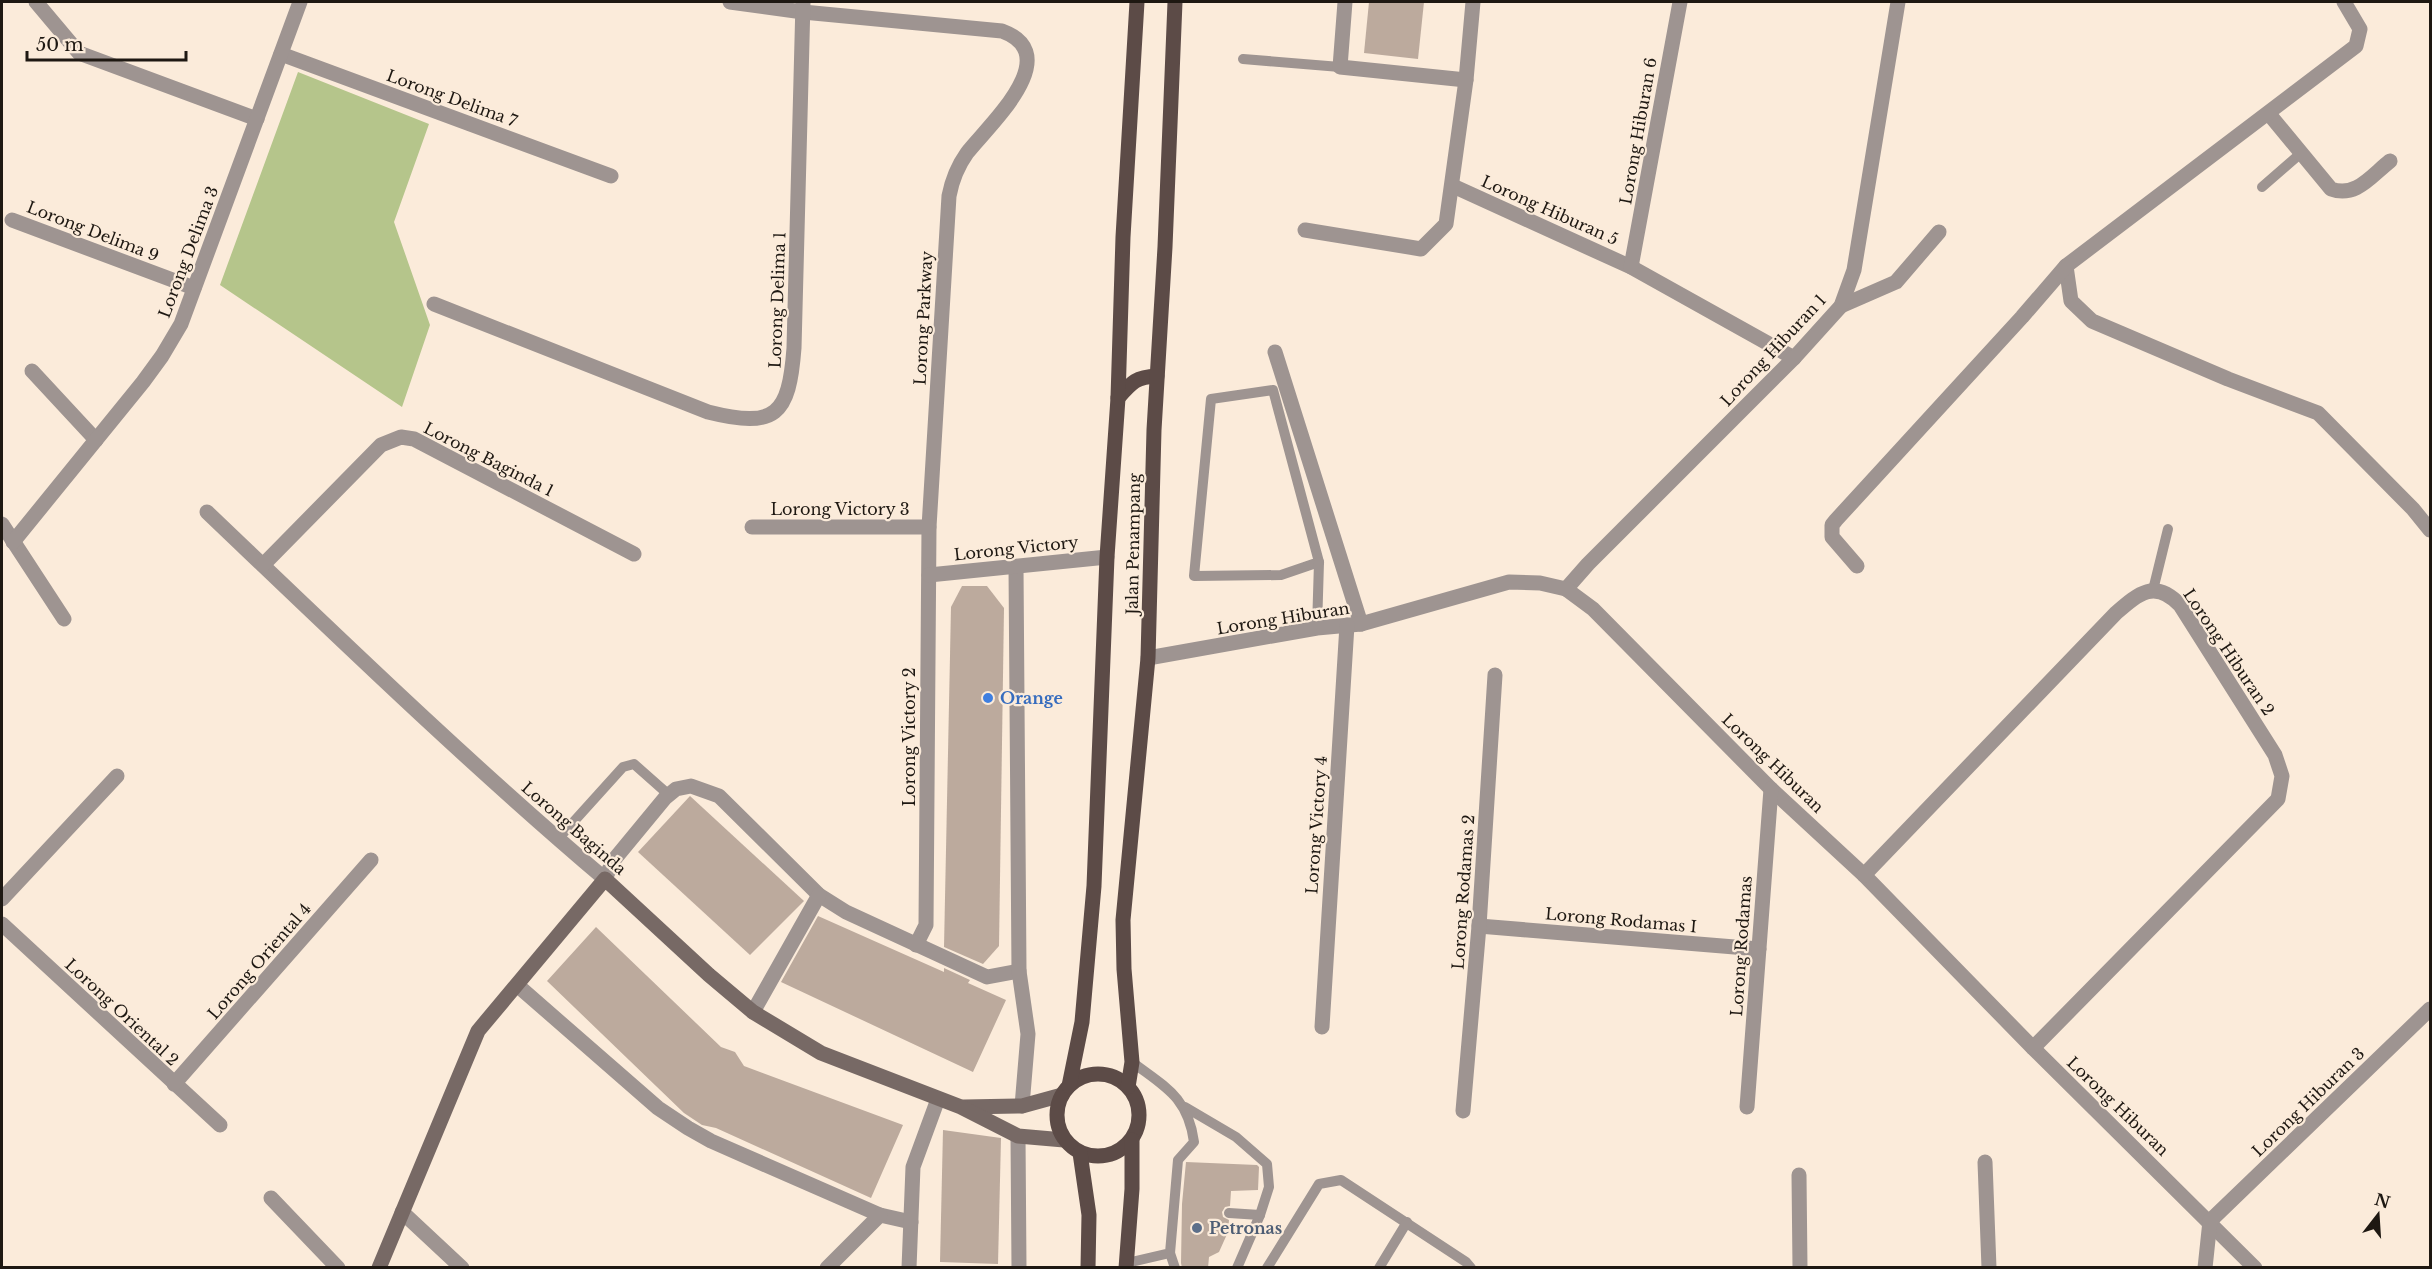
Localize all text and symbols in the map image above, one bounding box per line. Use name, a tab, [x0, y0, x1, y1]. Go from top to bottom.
scale bar	[27, 24, 186, 62]
text: 50 m	[36, 34, 84, 56]
street label: Lorong Hiburan 6	[1615, 56, 1661, 206]
street label: Lorong Delima 7	[384, 65, 521, 131]
street label: Lorong Hiburan 5	[1478, 171, 1622, 249]
street label: Lorong Delima 3	[154, 183, 222, 321]
street label: Lorong Delima 9	[24, 197, 162, 265]
street label: Lorong Delima 1	[765, 231, 789, 369]
street label: Lorong Parkway	[909, 250, 937, 386]
street label: Lorong Hiburan 1	[1716, 290, 1830, 410]
street label: Lorong Baginda 1	[421, 418, 557, 500]
street label: Jalan Penampang	[1122, 473, 1144, 617]
street label: Lorong Victory 3	[770, 499, 910, 519]
street label: Lorong Victory	[953, 531, 1080, 564]
street label: Lorong Hiburan 2	[2179, 585, 2279, 719]
street label: Lorong Hiburan	[1215, 598, 1351, 638]
street label: Lorong Victory 2	[899, 667, 919, 807]
place label: Orange	[1000, 688, 1063, 708]
marker: Orange	[981, 691, 995, 705]
street label: Lorong Hiburan	[1718, 709, 1828, 817]
street label: Lorong Victory 4	[1301, 755, 1331, 895]
street label: Lorong Baginda	[518, 777, 630, 879]
street label: Lorong Rodamas 2	[1448, 814, 1478, 970]
street label: Lorong Rodamas	[1726, 875, 1756, 1017]
street label: Lorong Oriental 4	[203, 899, 315, 1023]
street label: Lorong Rodamas I	[1544, 903, 1698, 937]
street label: Lorong Oriental 2	[61, 954, 183, 1070]
street label: Lorong Hiburan 3	[2248, 1043, 2368, 1161]
street label: Lorong Hiburan	[2063, 1052, 2173, 1160]
north arrow	[2348, 1185, 2408, 1245]
text: N	[2372, 1189, 2393, 1212]
place label: Petronas	[1209, 1218, 1282, 1238]
marker: Petronas	[1190, 1221, 1204, 1235]

